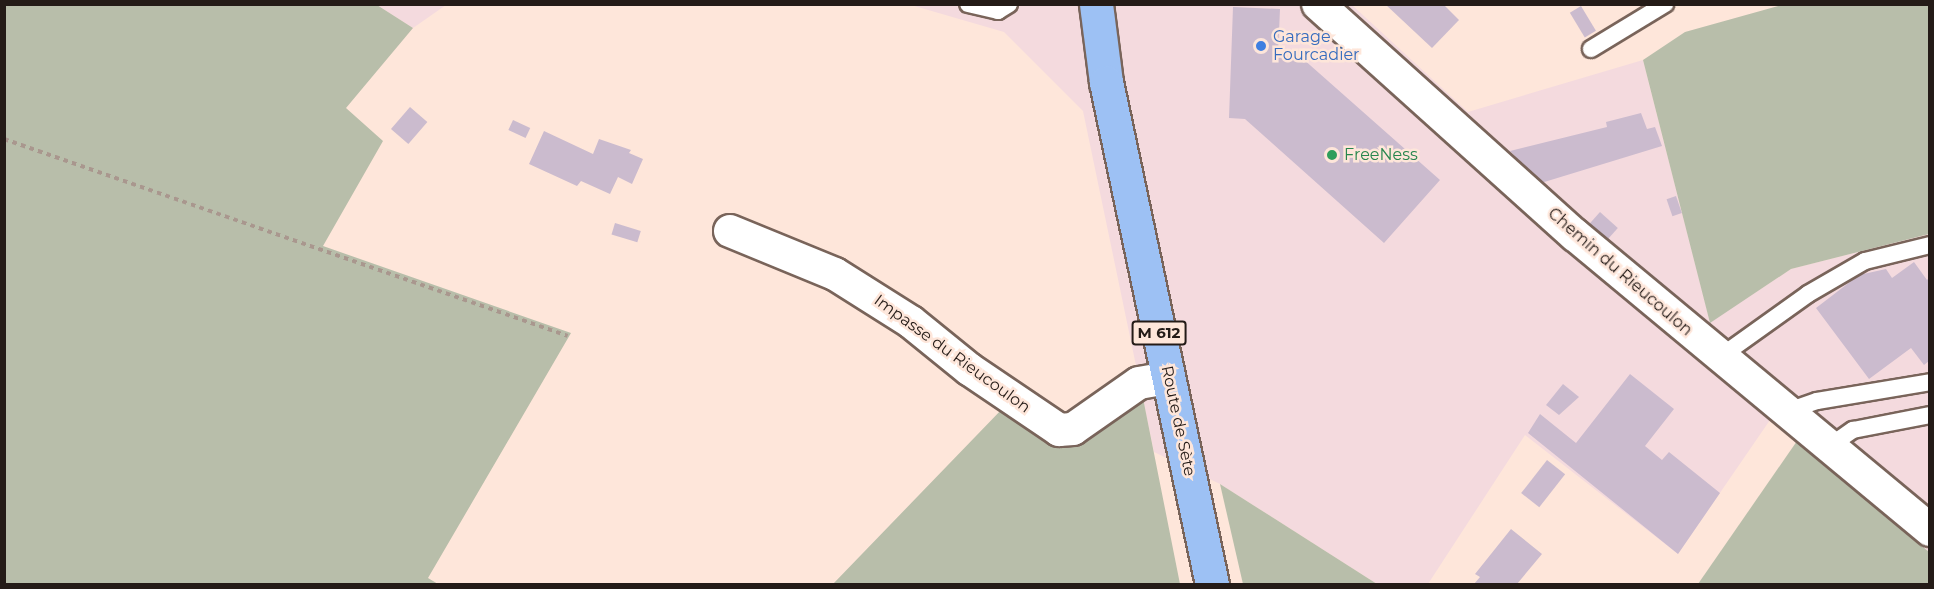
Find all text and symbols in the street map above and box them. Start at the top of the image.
place label: Garage Fourcadier [1273,27,1360,65]
marker: Garage Fourcadier [1254,39,1268,53]
place label: FreeNess [1344,145,1418,165]
marker: FreeNess [1325,148,1339,162]
street label: Chemin du Rieucoulon [1544,204,1696,340]
street label: Impasse du Rieucoulon [870,291,1034,417]
road number: M 612 [1130,321,1188,345]
street label: Route de Sète [1157,364,1199,478]

